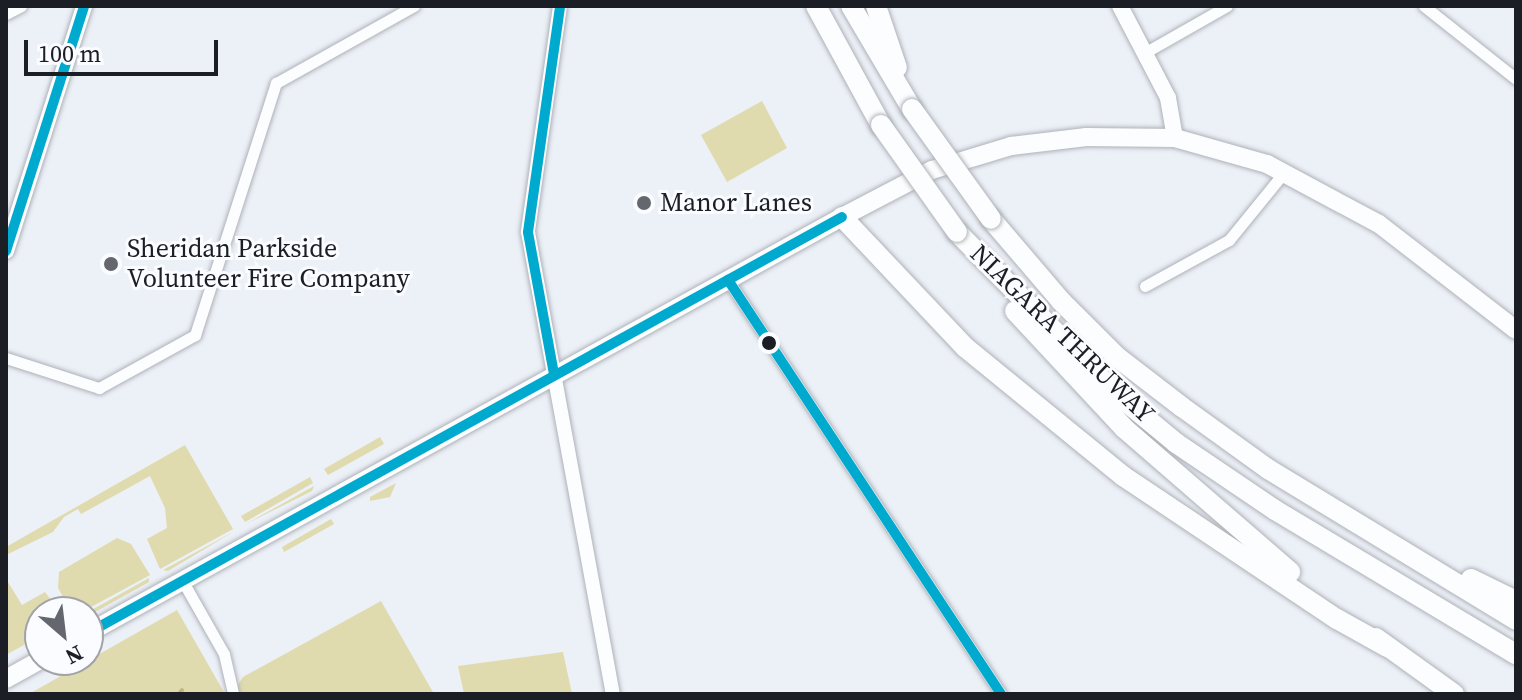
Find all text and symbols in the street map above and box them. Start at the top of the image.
scale bar [28,24,222,74]
text: 100 m [38,37,101,70]
place label: Manor Lanes [660,187,812,219]
marker: Manor Lanes [635,194,653,212]
place label: Sheridan Parkside Volunteer Fire Company [127,233,410,294]
street label: NIAGARA THRUWAY [963,238,1161,430]
marker: Sheridan Parkside Volunteer Fire Company [102,255,120,273]
unlabelled marker [761,335,777,351]
north arrow [24,596,104,676]
text: N [60,638,88,672]

